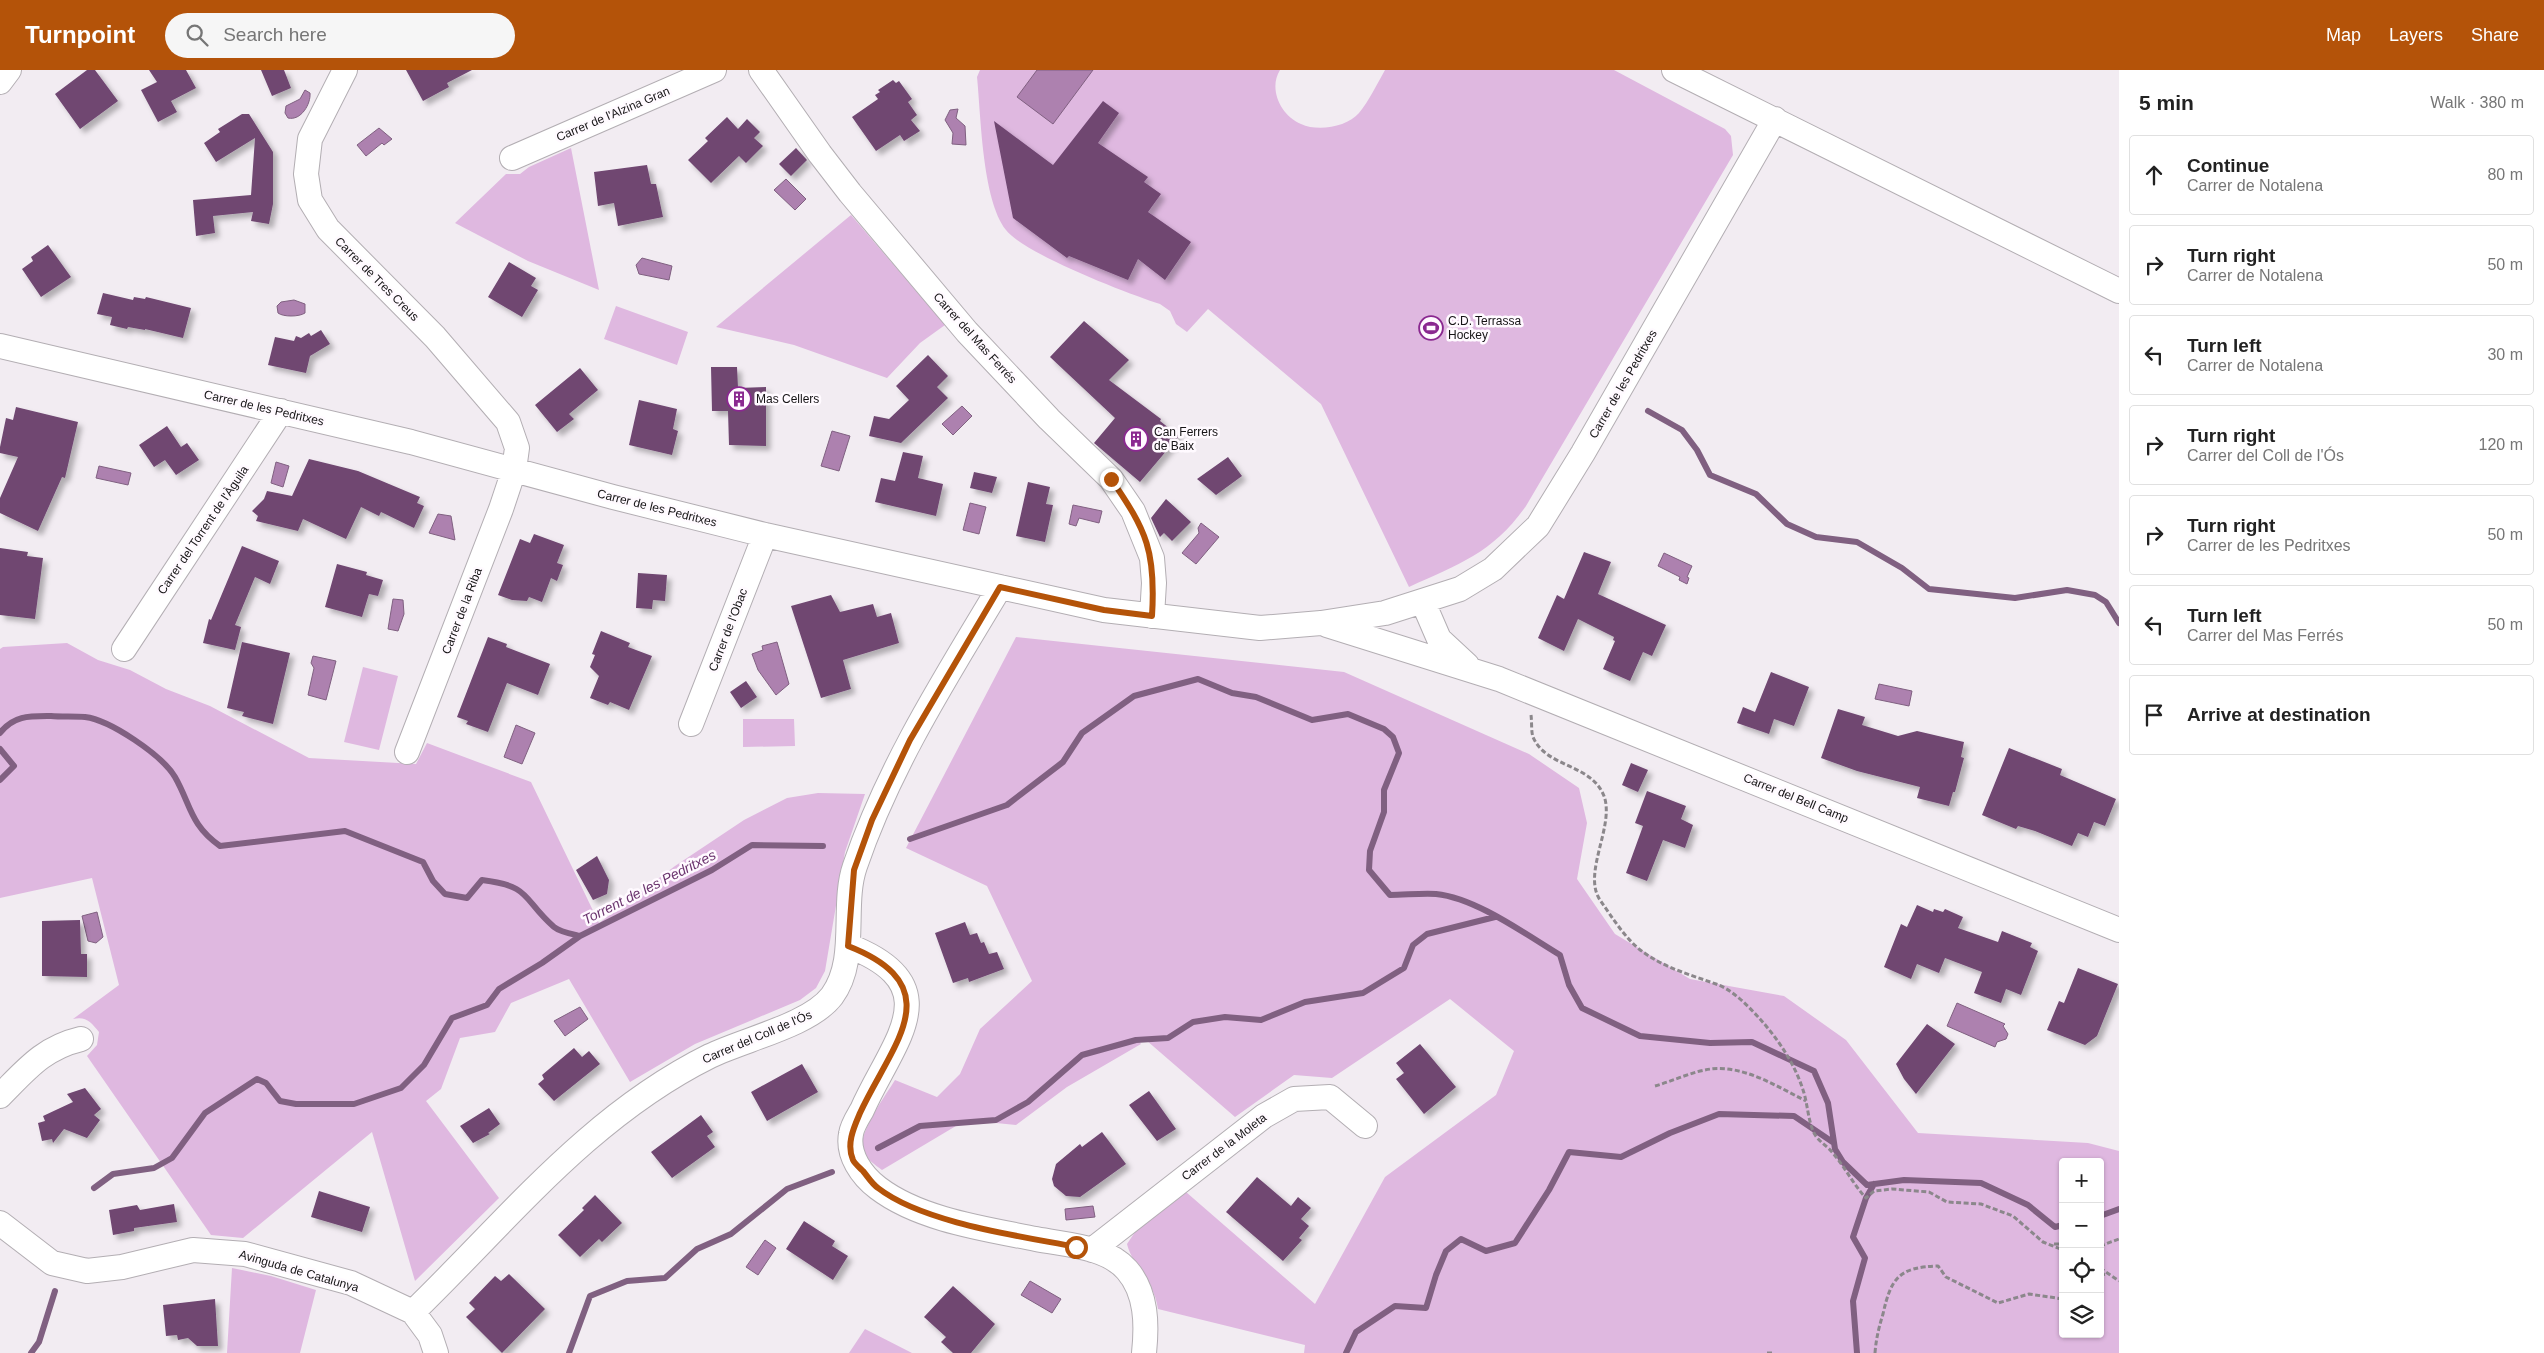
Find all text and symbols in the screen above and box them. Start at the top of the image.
search box [165,13,515,58]
text: Turnpoint [25,21,135,48]
icon: search [183,21,211,49]
text: Search here [223,24,327,45]
text: Map [2326,25,2361,45]
text: Layers [2389,25,2443,45]
text: Share [2471,25,2519,45]
street label: Carrer de l'Alzina Gran [554,84,672,144]
text: 5 min [2139,91,2194,114]
text: Walk · 380 m [2430,94,2524,111]
text: Continue [2187,155,2269,176]
icon: ahead [2140,161,2168,189]
text: 80 m [2487,166,2523,183]
text: Carrer de Notalena [2187,177,2323,194]
street label: Carrer de Tres Creus [332,234,422,324]
text: Turn right [2187,245,2275,266]
icon: right [2140,251,2168,279]
text: 50 m [2487,256,2523,273]
text: Carrer de Notalena [2187,267,2323,284]
street label: Carrer del Mas Ferrés [931,290,1019,386]
place label: C.D. Terrassa Hockey [1448,314,1521,342]
sports icon: C.D. Terrassa Hockey [1418,315,1444,341]
street label: Carrer de les Pedritxes [1586,327,1660,441]
text: Turn left [2187,335,2262,356]
icon: left [2140,341,2168,369]
text: 30 m [2487,346,2523,363]
text: Carrer de Notalena [2187,357,2323,374]
building icon: Mas Cellers [726,386,752,412]
street label: Carrer de les Pedritxes [203,387,325,429]
place label: Mas Cellers [756,392,819,406]
place label: Can Ferrers de Baix [1154,425,1218,453]
text: Turn right [2187,425,2275,446]
building icon: Can Ferrers de Baix [1123,426,1149,452]
icon: right [2140,431,2168,459]
text: 120 m [2479,436,2523,453]
text: Carrer del Coll de l'Ós [2187,447,2344,464]
street label: Carrer del Torrent de l'Àguila [154,462,252,597]
route end [1100,468,1123,491]
street label: Carrer de les Pedritxes [596,486,718,530]
text: Turn right [2187,515,2275,536]
icon: right [2140,521,2168,549]
text: 50 m [2487,526,2523,543]
text: Carrer de les Pedritxes [2187,537,2351,554]
street label: Carrer de la Riba [439,566,485,656]
street label: Carrer de l'Obac [706,587,750,673]
text: Turn left [2187,605,2262,626]
icon: left [2140,611,2168,639]
text: 50 m [2487,616,2523,633]
text: Carrer del Mas Ferrés [2187,627,2343,644]
icon: arrive [2140,701,2168,729]
text: Arrive at destination [2187,704,2371,725]
street label: Carrer del Bell Camp [1741,771,1851,826]
water label: Torrent de les Pedritxes [580,846,718,928]
street label: Carrer del Coll de l'Ós [700,1007,814,1066]
street label: Carrer de la Moleta [1179,1110,1269,1183]
map controls [2059,1158,2104,1338]
button: + [2059,1158,2104,1203]
button: − [2059,1203,2104,1248]
route start [1065,1236,1088,1259]
street label: Avinguda de Catalunya [238,1247,361,1295]
button: locate [2059,1248,2104,1293]
button: layers [2059,1293,2104,1338]

